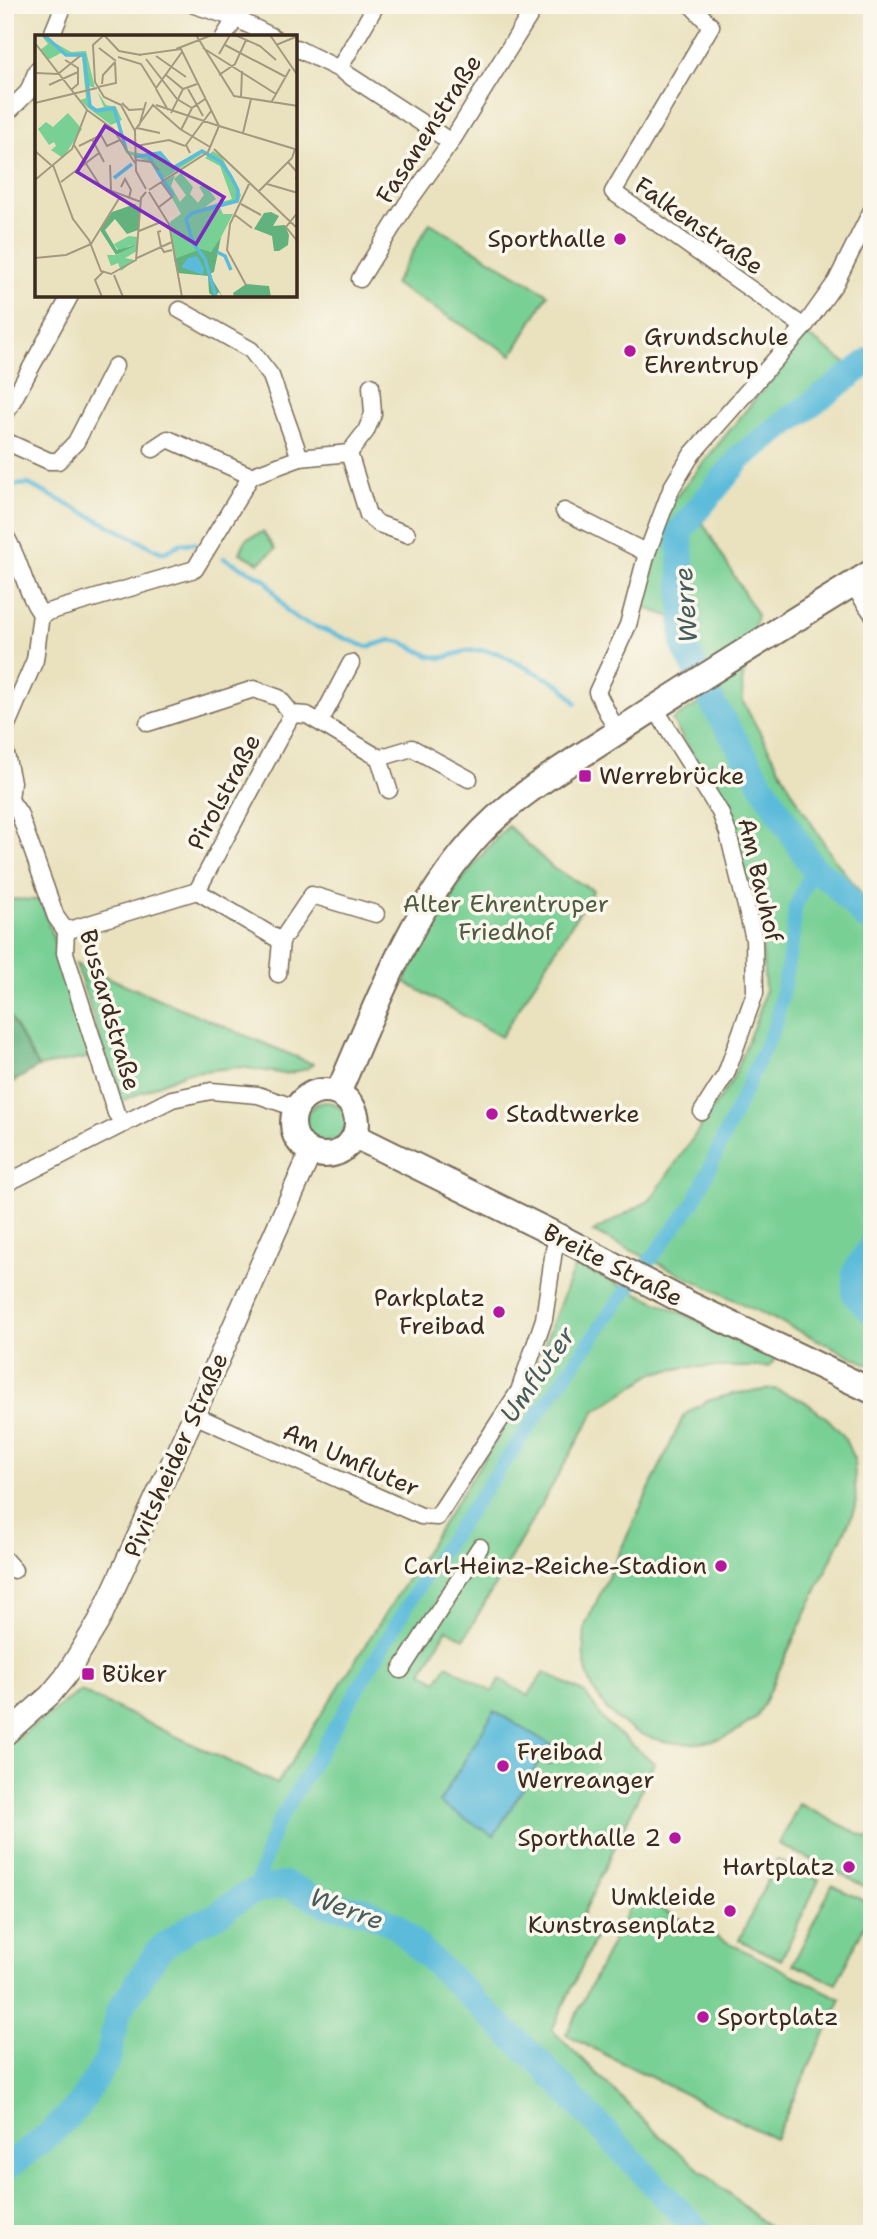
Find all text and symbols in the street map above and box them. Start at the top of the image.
inset map [35,35,298,298]
street label: Fasanenstraße [369,48,489,210]
street label: Falkenstraße [628,170,770,282]
place label: Sporthalle [487,223,606,255]
marker: Sporthalle [612,231,628,247]
place label: Grundschule Ehrentrup [644,321,789,381]
marker: Grundschule Ehrentrup [622,343,638,359]
water label: Werre [665,566,705,644]
street label: Pirolstraße [180,728,268,856]
place label: Werrebrücke [599,760,745,792]
marker: Werrebrücke [577,768,593,784]
street label: Am Bauhof [730,815,790,946]
park label: Alter Ehrentruper Friedhof [403,888,609,948]
street label: Bussardstraße [72,926,148,1094]
place label: Stadtwerke [506,1098,640,1130]
marker: Stadtwerke [484,1106,500,1122]
street label: Breite Straße [538,1216,688,1314]
place label: Parkplatz Freibad [374,1282,485,1342]
marker: Parkplatz Freibad [491,1304,507,1320]
water label: Umfluter [491,1318,583,1429]
street label: Pivitsheider Straße [116,1348,236,1562]
street label: Am Umfluter [278,1416,424,1504]
place label: Carl-Heinz-Reiche-Stadion [404,1550,707,1582]
marker: Carl-Heinz-Reiche-Stadion [713,1558,729,1574]
place label: Büker [102,1658,167,1690]
marker: Büker [80,1666,96,1682]
place label: Freibad Werreanger [517,1736,655,1796]
marker: Freibad Werreanger [495,1758,511,1774]
place label: Sporthalle 2 [517,1822,661,1854]
marker: Sporthalle 2 [667,1830,683,1846]
place label: Hartplatz [722,1851,835,1883]
marker: Hartplatz [841,1859,857,1875]
water label: Werre [305,1879,389,1937]
place label: Umkleide Kunstrasenplatz [528,1881,716,1941]
marker: Umkleide Kunstrasenplatz [722,1903,738,1919]
place label: Sportplatz [717,2001,838,2033]
marker: Sportplatz [695,2009,711,2025]

